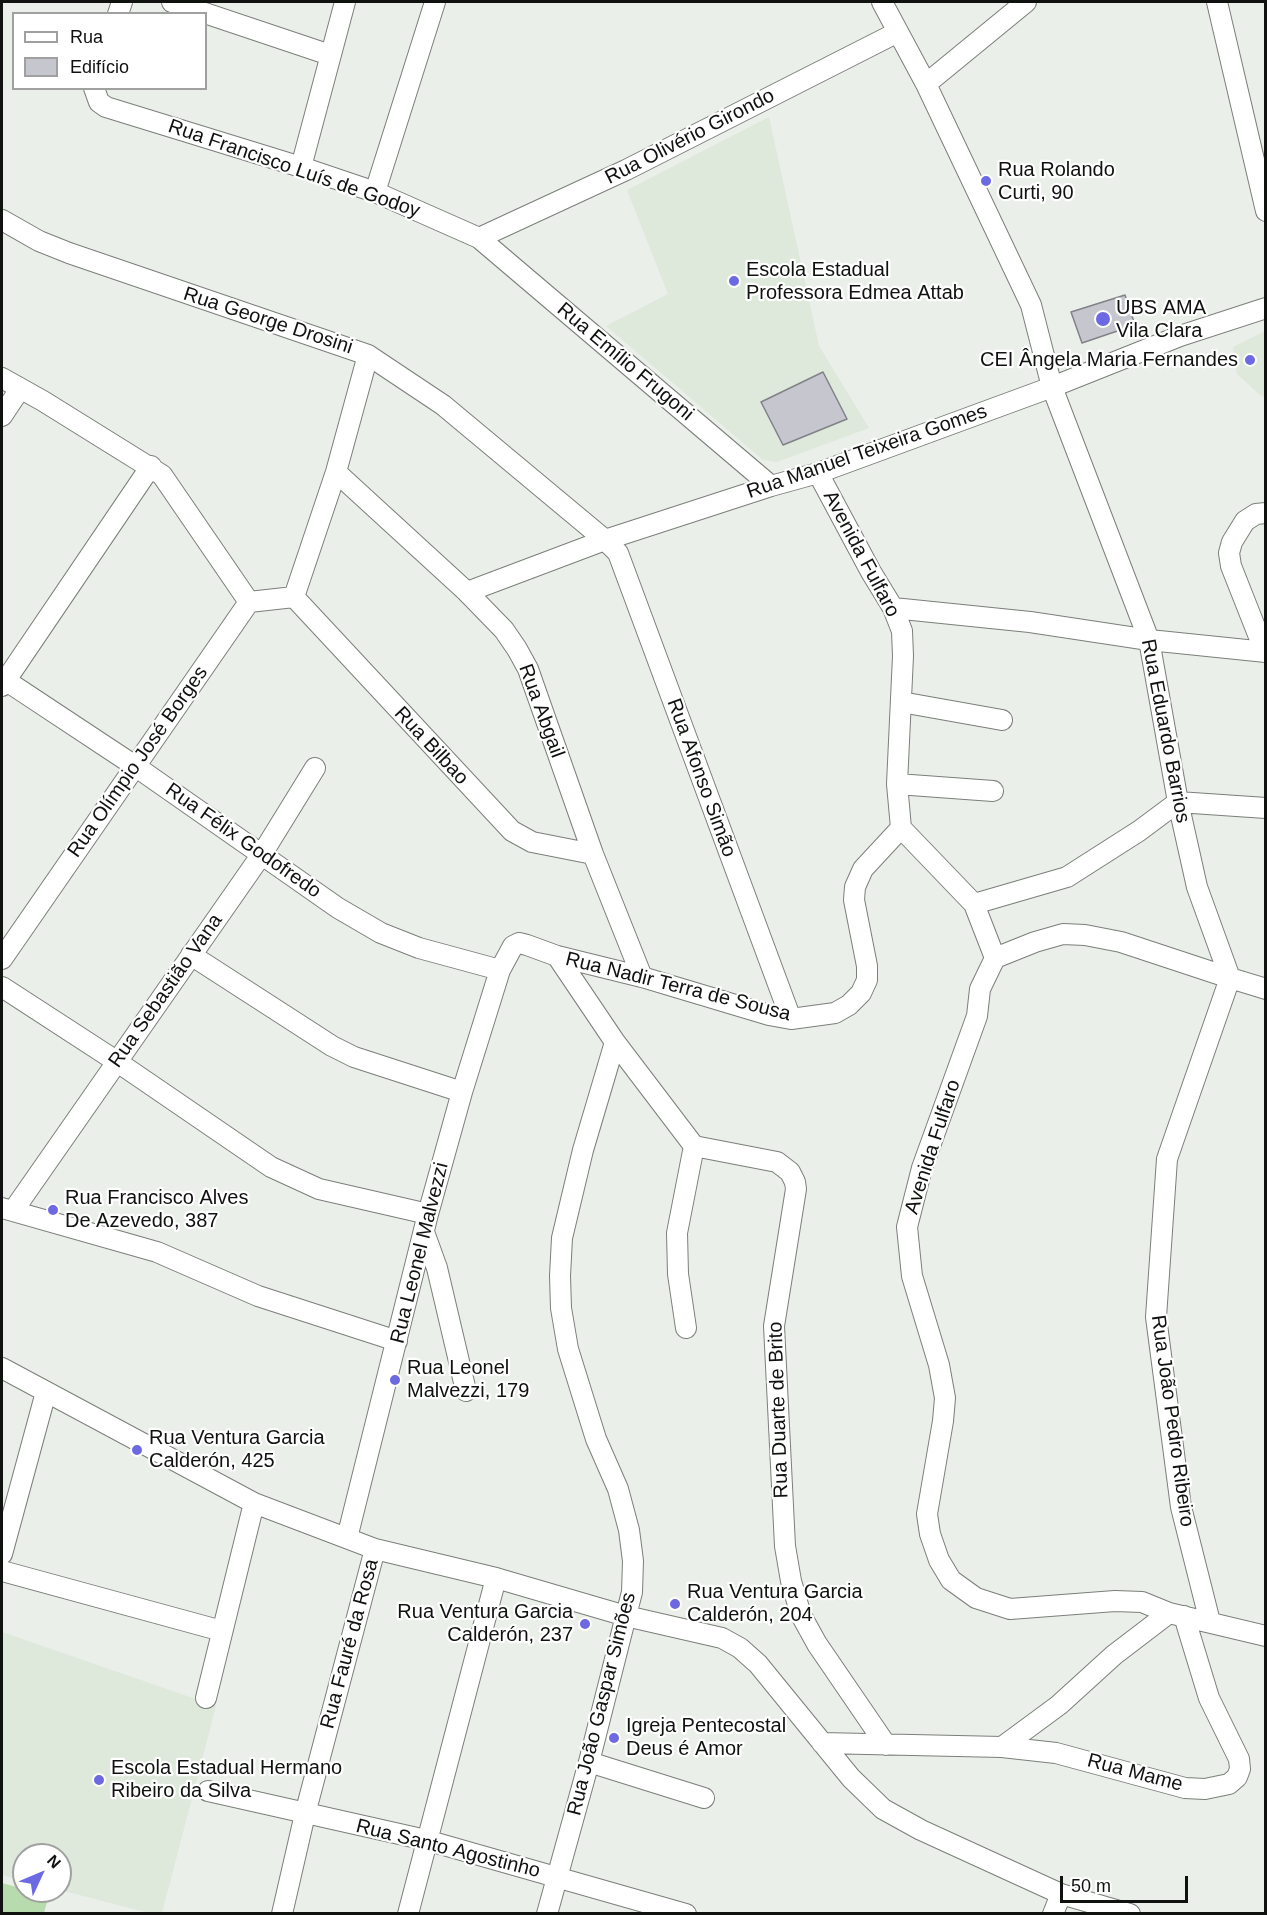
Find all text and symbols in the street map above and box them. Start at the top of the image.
legend [12,12,207,90]
text: Rua [70,27,103,47]
text: Edifício [70,57,129,77]
street label: Rua Olivério Girondo [601,84,779,190]
street label: Rua Francisco Luís de Godoy [165,115,423,223]
place label: Rua Rolando Curti, 90 [998,158,1115,205]
marker: Rua Rolando Curti, 90 [979,174,993,188]
place label: Escola Estadual Professora Edmea Attab [746,258,964,305]
marker: Escola Estadual Professora Edmea Attab [727,274,741,288]
street label: Rua George Drosini [180,282,356,360]
place label: UBS AMA Vila Clara [1116,296,1206,343]
street label: Rua Emílio Frugoni [552,298,698,426]
marker: UBS AMA Vila Clara [1094,310,1112,328]
place label: CEI Ângela Maria Fernandes [980,348,1238,372]
marker: CEI Ângela Maria Fernandes [1243,353,1257,367]
street label: Rua Manuel Teixeira Gomes [744,400,990,504]
street label: Avenida Fulfaro [818,487,904,621]
street label: Rua Eduardo Barrios [1135,637,1195,825]
street label: Rua Abgail [513,661,569,761]
street label: Rua Olímpio José Borges [63,662,213,862]
street label: Rua Afonso Simão [661,696,741,860]
street label: Rua Bilbao [389,702,473,790]
street label: Rua Félix Godofredo [161,778,325,904]
street label: Rua Sebastião Vana [104,910,228,1072]
street label: Rua Nadir Terra de Sousa [563,947,793,1027]
street label: Avenida Fulfaro [900,1077,966,1217]
street label: Rua Leonel Malvezzi [386,1160,454,1346]
place label: Rua Francisco Alves De Azevedo, 387 [65,1186,248,1233]
marker: Rua Francisco Alves De Azevedo, 387 [46,1203,60,1217]
street label: Rua João Pedro Ribeiro [1145,1314,1199,1528]
street label: Rua Duarte de Brito [764,1321,794,1499]
place label: Rua Leonel Malvezzi, 179 [407,1356,529,1403]
marker: Rua Leonel Malvezzi, 179 [388,1373,402,1387]
place label: Rua Ventura Garcia Calderón, 425 [149,1426,325,1473]
marker: Rua Ventura Garcia Calderón, 425 [130,1443,144,1457]
street label: Rua Fauré da Rosa [316,1557,384,1731]
place label: Rua Ventura Garcia Calderón, 204 [687,1580,863,1627]
street label: Rua João Gaspar Simões [563,1590,641,1818]
marker: Rua Ventura Garcia Calderón, 204 [668,1597,682,1611]
place label: Rua Ventura Garcia Calderón, 237 [397,1600,573,1647]
marker: Rua Ventura Garcia Calderón, 237 [578,1617,592,1631]
place label: Igreja Pentecostal Deus é Amor [626,1714,786,1761]
marker: Igreja Pentecostal Deus é Amor [607,1731,621,1745]
street label: Rua Mame [1085,1749,1185,1797]
place label: Escola Estadual Hermano Ribeiro da Silva [111,1756,342,1803]
marker: Escola Estadual Hermano Ribeiro da Silva [92,1773,106,1787]
street label: Rua Santo Agostinho [353,1814,543,1884]
north arrow [12,1843,72,1903]
text: N [44,1851,64,1872]
scale bar [1063,1864,1190,1902]
text: 50 m [1071,1876,1111,1896]

